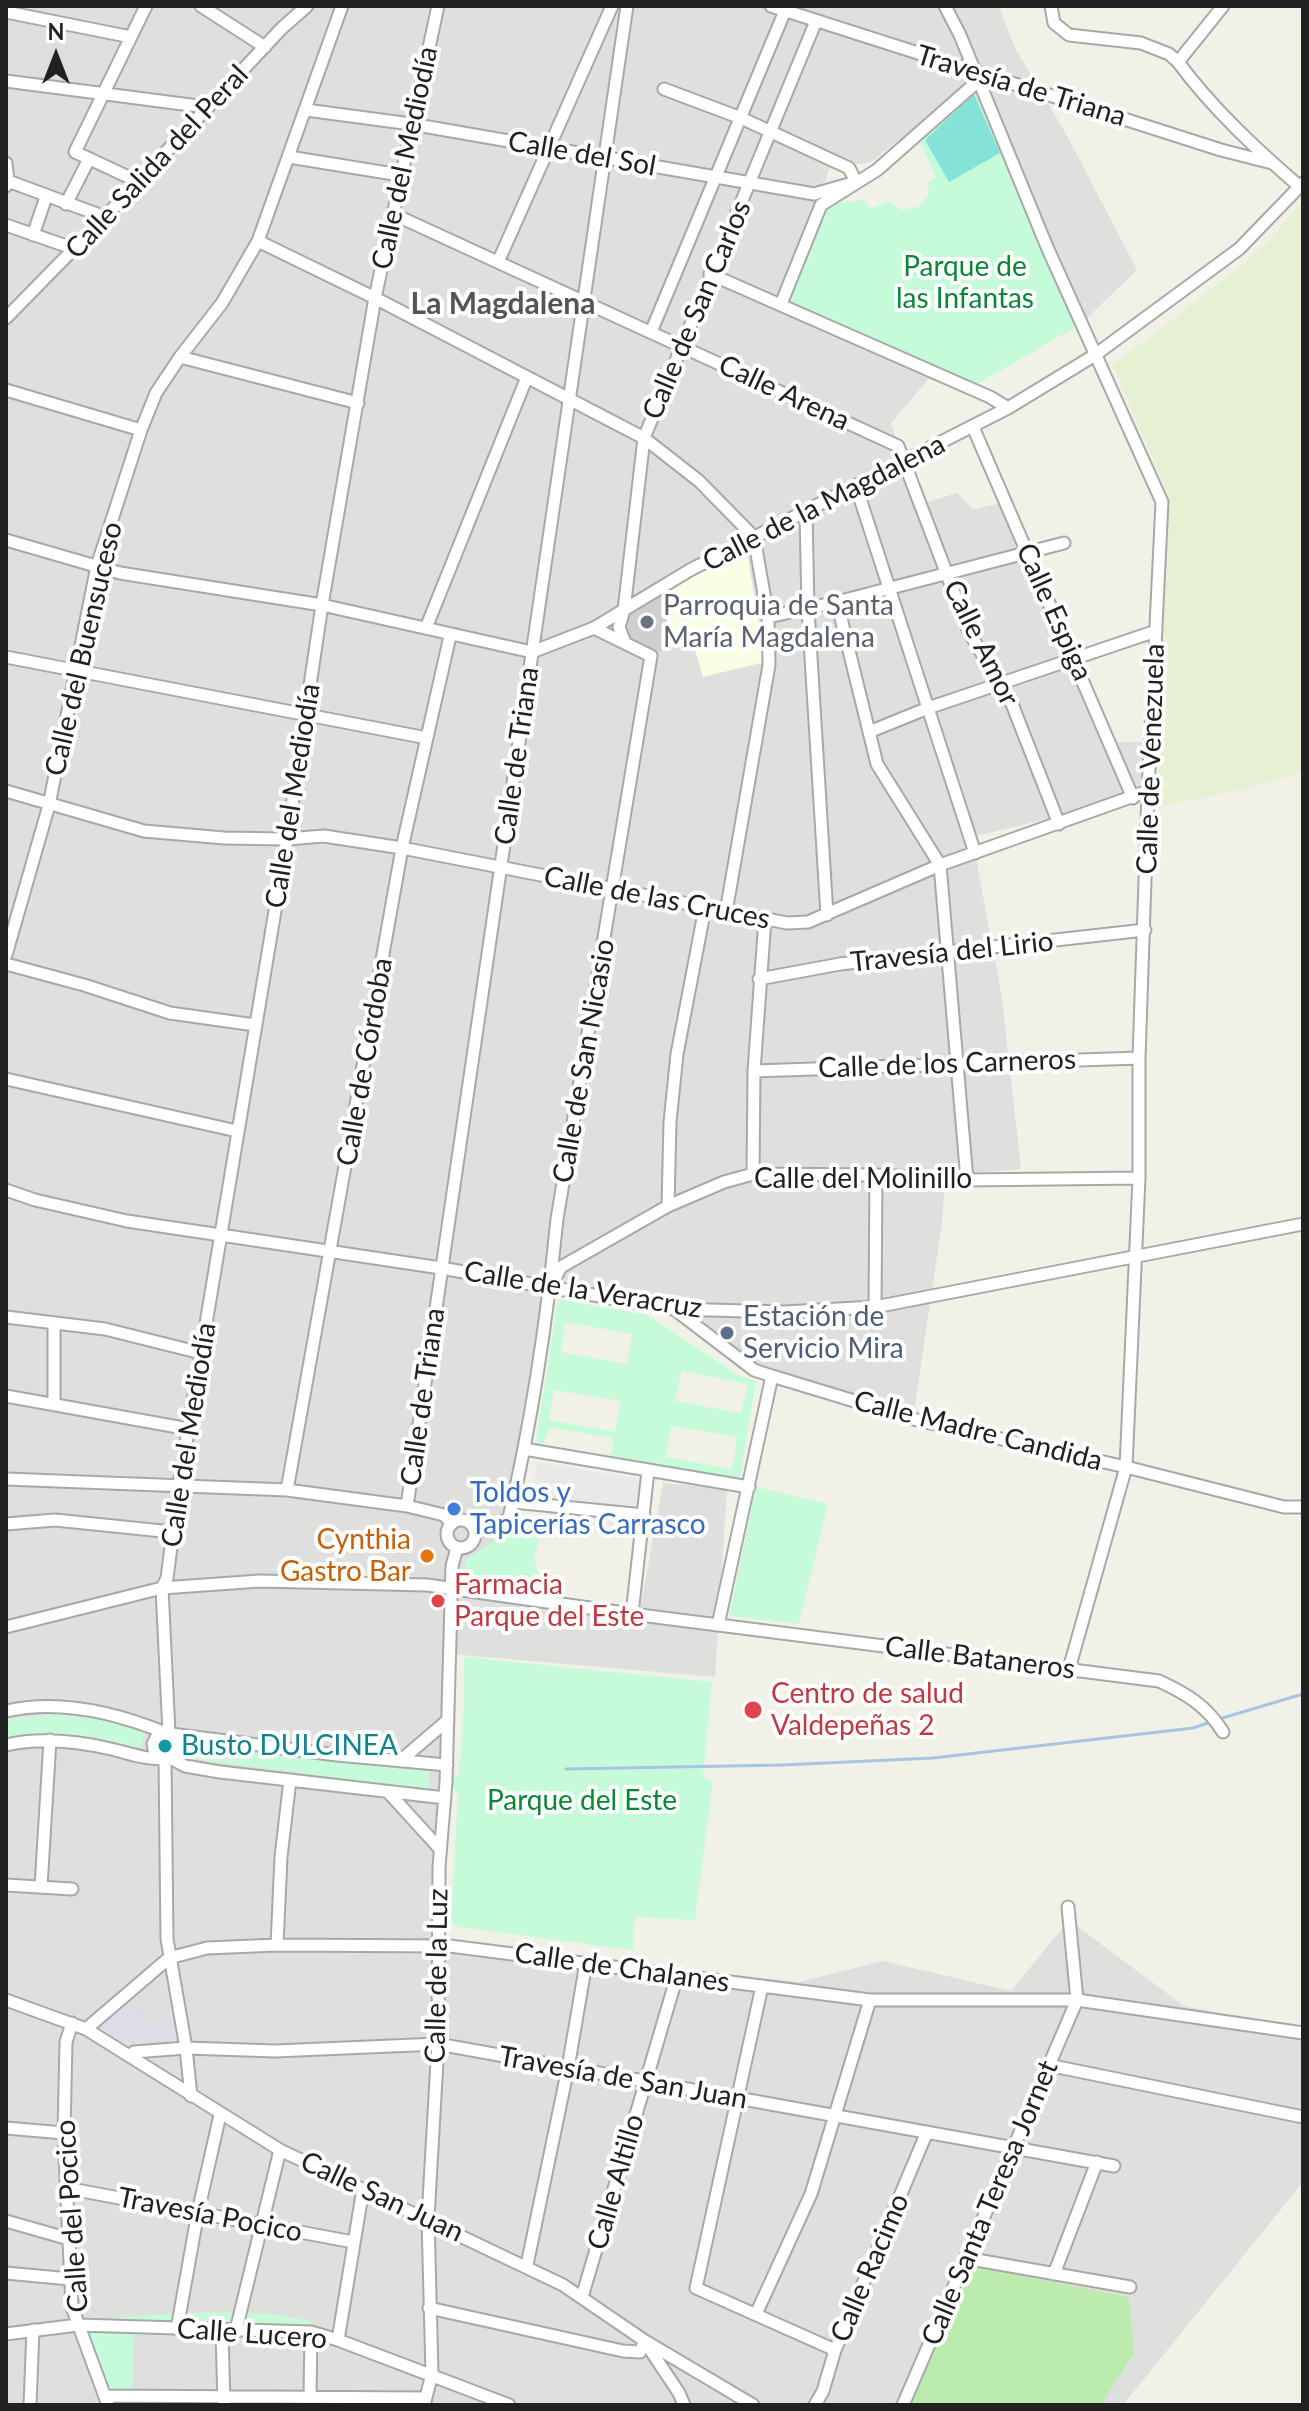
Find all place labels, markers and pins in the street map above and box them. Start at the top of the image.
place label: Parroquia de Santa María Magdalena [663,589,894,655]
marker: Parroquia de Santa María Magdalena [638,613,656,631]
place label: Estación de Servicio Mira [743,1300,904,1366]
marker: Estación de Servicio Mira [718,1324,736,1342]
place label: Toldos y Tapicerías Carrasco [470,1476,706,1542]
marker: Toldos y Tapicerías Carrasco [445,1500,463,1518]
place label: Cynthia Gastro Bar [280,1523,411,1589]
marker: Cynthia Gastro Bar [418,1547,436,1565]
place label: Farmacia Parque del Este [454,1568,644,1634]
marker: Farmacia Parque del Este [429,1592,447,1610]
place label: Centro de salud Valdepeñas 2 [771,1677,964,1743]
marker: Centro de salud Valdepeñas 2 [742,1699,764,1721]
place label: Busto DULCINEA [181,1729,398,1763]
marker: Busto DULCINEA [156,1737,174,1755]

